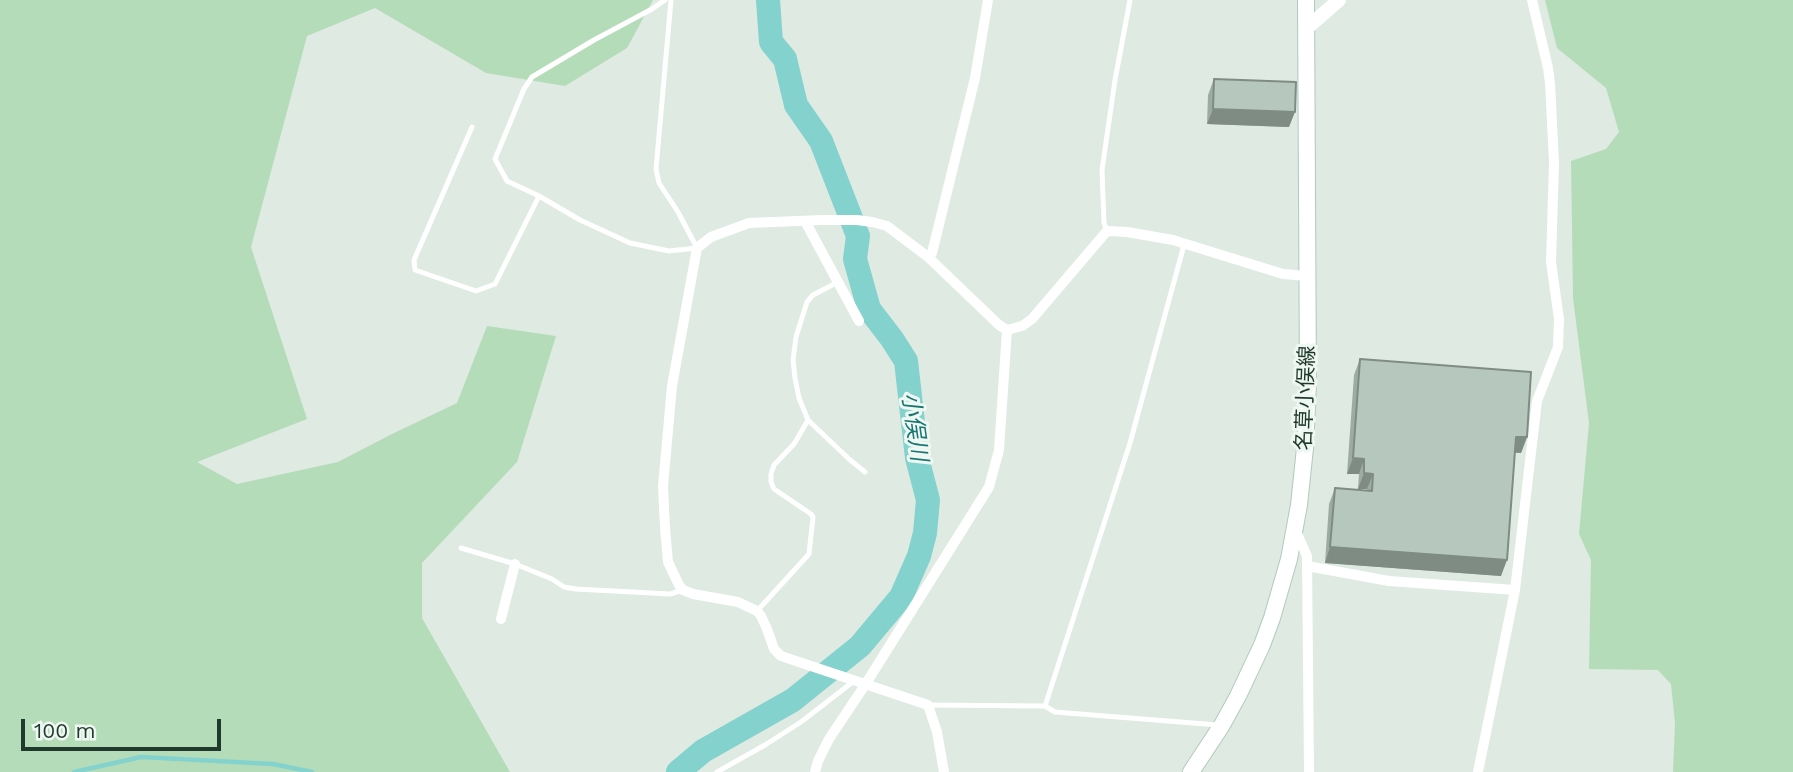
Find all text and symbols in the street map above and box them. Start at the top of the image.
street label: 名草小俣線 [1292,345,1320,451]
water label: 小俣川 [896,391,932,463]
scale bar [24,706,224,750]
text: 100 m [34,718,96,743]

